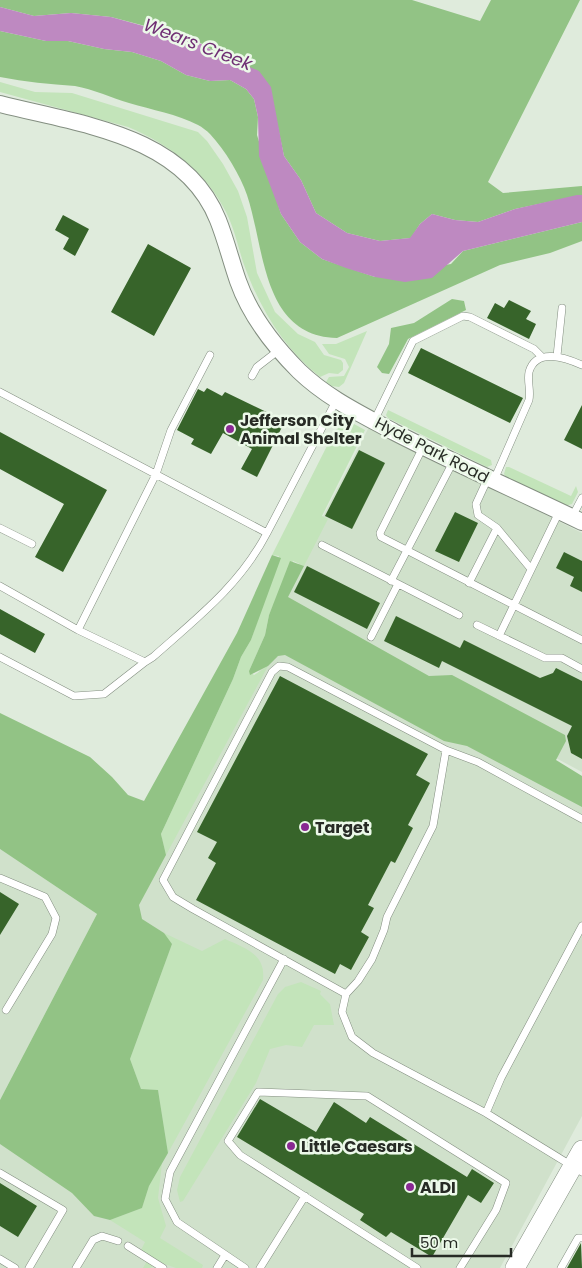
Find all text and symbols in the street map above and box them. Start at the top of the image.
water label: Wears Creek [140,12,257,76]
place label: Jefferson City Animal Shelter [240,409,362,450]
street label: Hyde Park Road [371,411,493,489]
marker: Jefferson City Animal Shelter [224,423,236,435]
place label: Target [315,816,369,839]
marker: Target [299,821,311,833]
place label: Little Caesars [301,1135,413,1158]
marker: Little Caesars [285,1140,297,1152]
place label: ALDI [420,1176,456,1199]
marker: ALDI [404,1181,416,1193]
scale bar [412,1226,511,1258]
text: 50 m [420,1232,458,1253]

